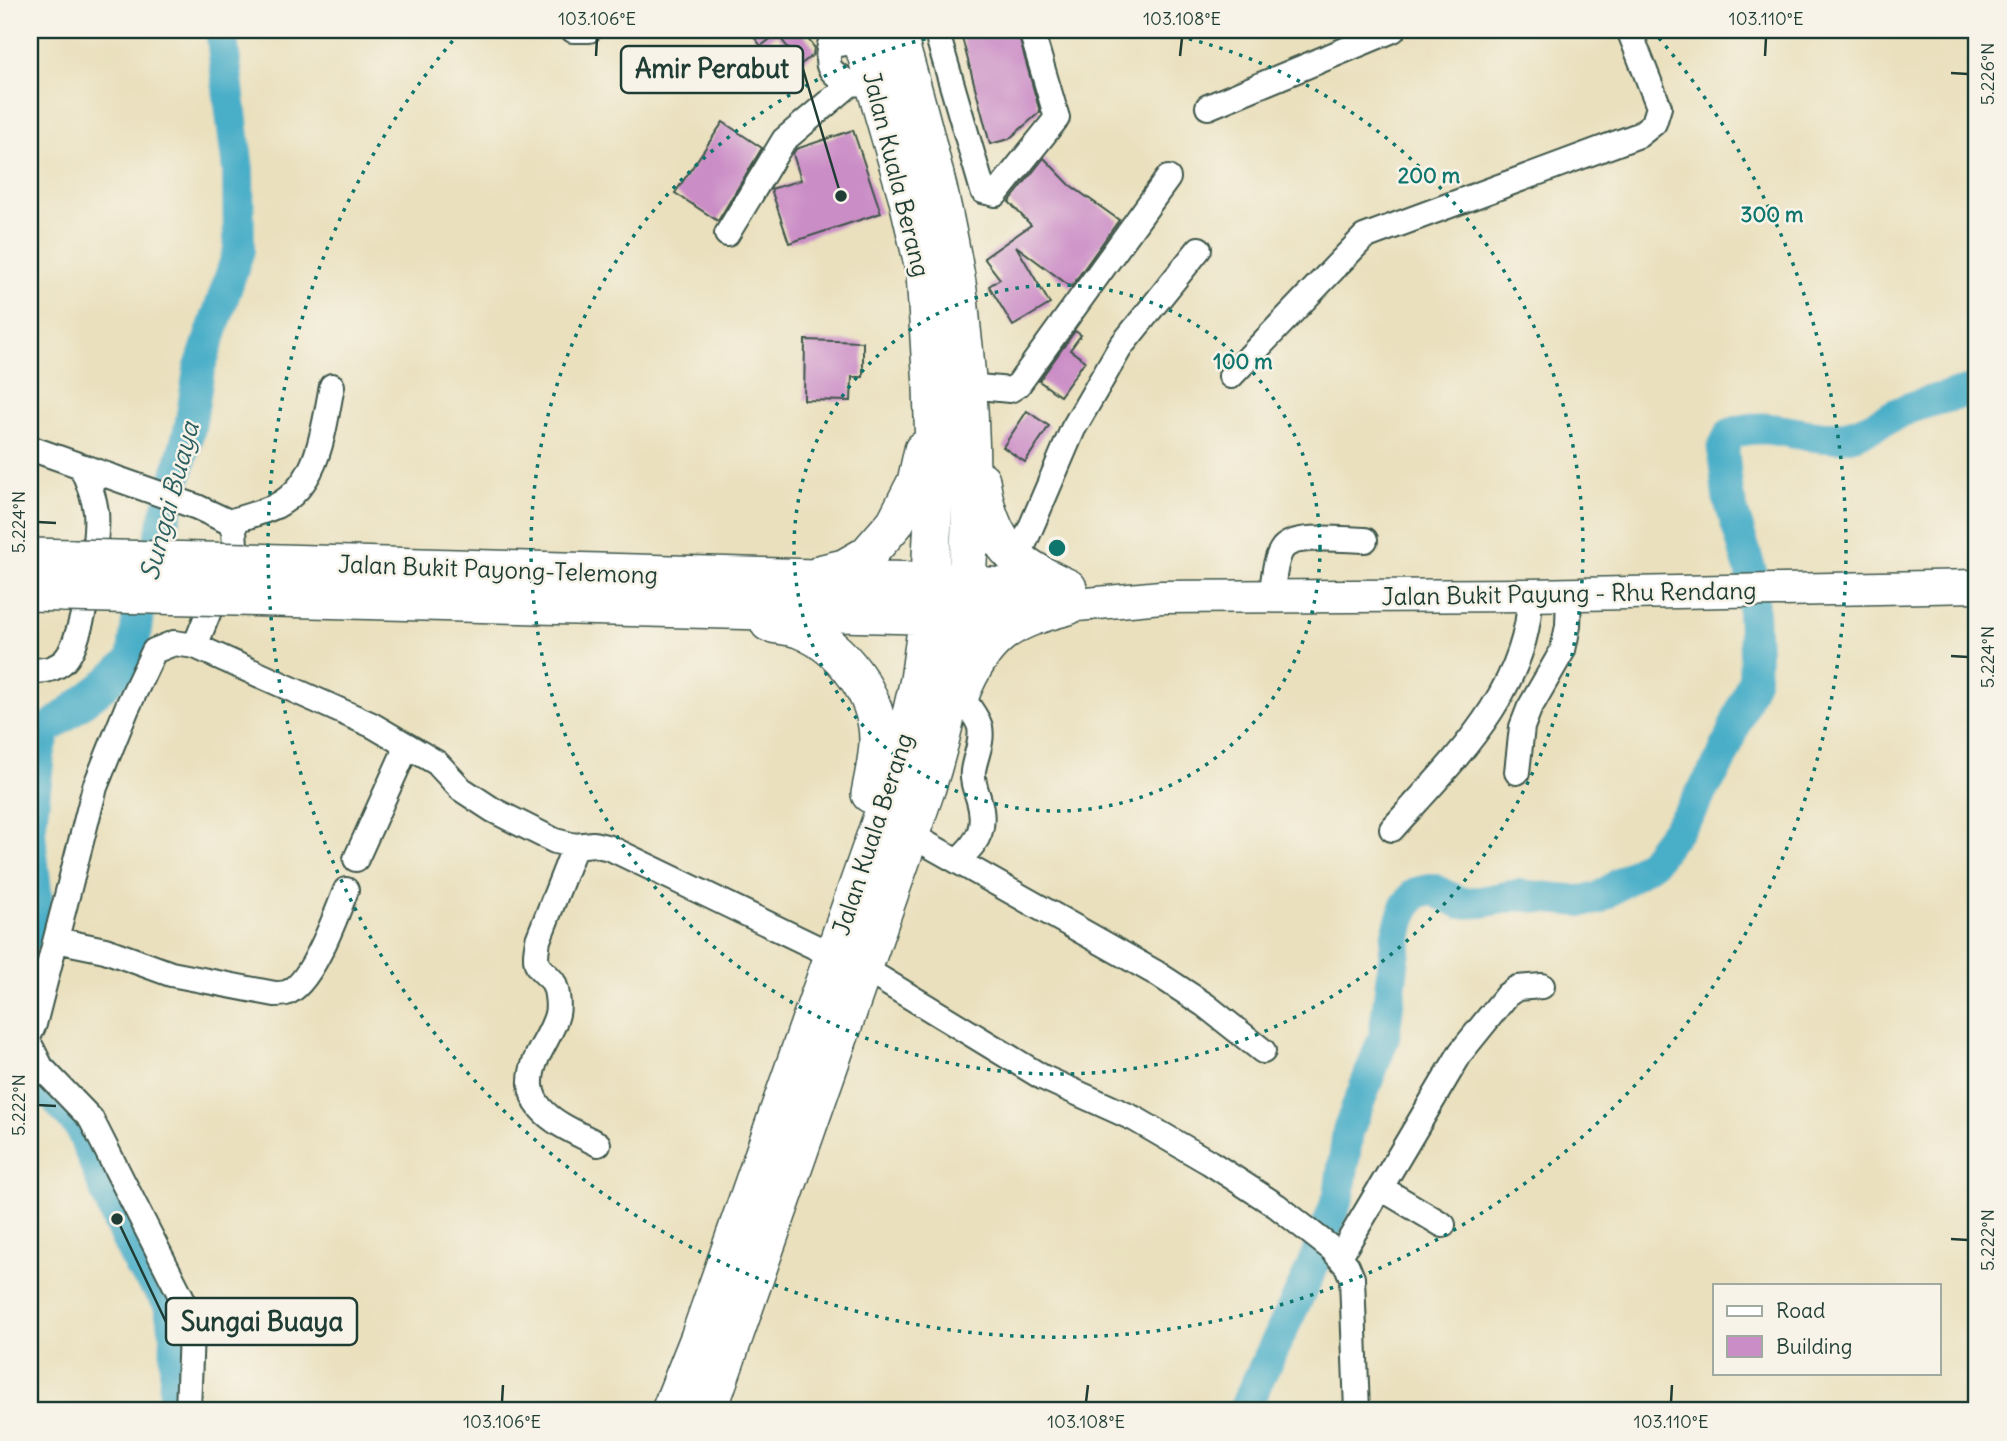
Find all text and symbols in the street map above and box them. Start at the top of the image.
text: 103.106°E [558,7,636,30]
text: 103.108°E [1143,7,1221,30]
text: 103.110°E [1729,7,1803,30]
text: 5.226°N [1976,43,1999,105]
callout: Amir Perabut [621,46,803,93]
text: Amir Perabut [635,52,789,85]
street label: Jalan Kuala Berang [857,68,937,280]
text: 200 m [1398,162,1461,189]
text: 300 m [1741,201,1804,228]
text: 100 m [1213,348,1273,375]
water label: Sungai Buaya [132,417,206,584]
text: 5.224°N [7,491,30,553]
centre of rings [1045,536,1069,560]
street label: Jalan Bukit Payong-Telemong [337,548,659,590]
street label: Jalan Bukit Payung - Rhu Rendang [1381,575,1757,611]
text: 5.224°N [1976,626,1999,688]
street label: Jalan Kuala Berang [825,729,919,939]
text: 5.222°N [7,1074,30,1136]
text: 5.222°N [1976,1209,1999,1271]
legend [1713,1284,1940,1374]
text: Road [1776,1297,1825,1324]
callout: Sungai Buaya [166,1298,357,1345]
text: Sungai Buaya [181,1305,343,1338]
text: Building [1776,1333,1852,1360]
text: 103.106°E [463,1410,541,1433]
text: 103.108°E [1047,1410,1125,1433]
text: 103.110°E [1634,1410,1708,1433]

